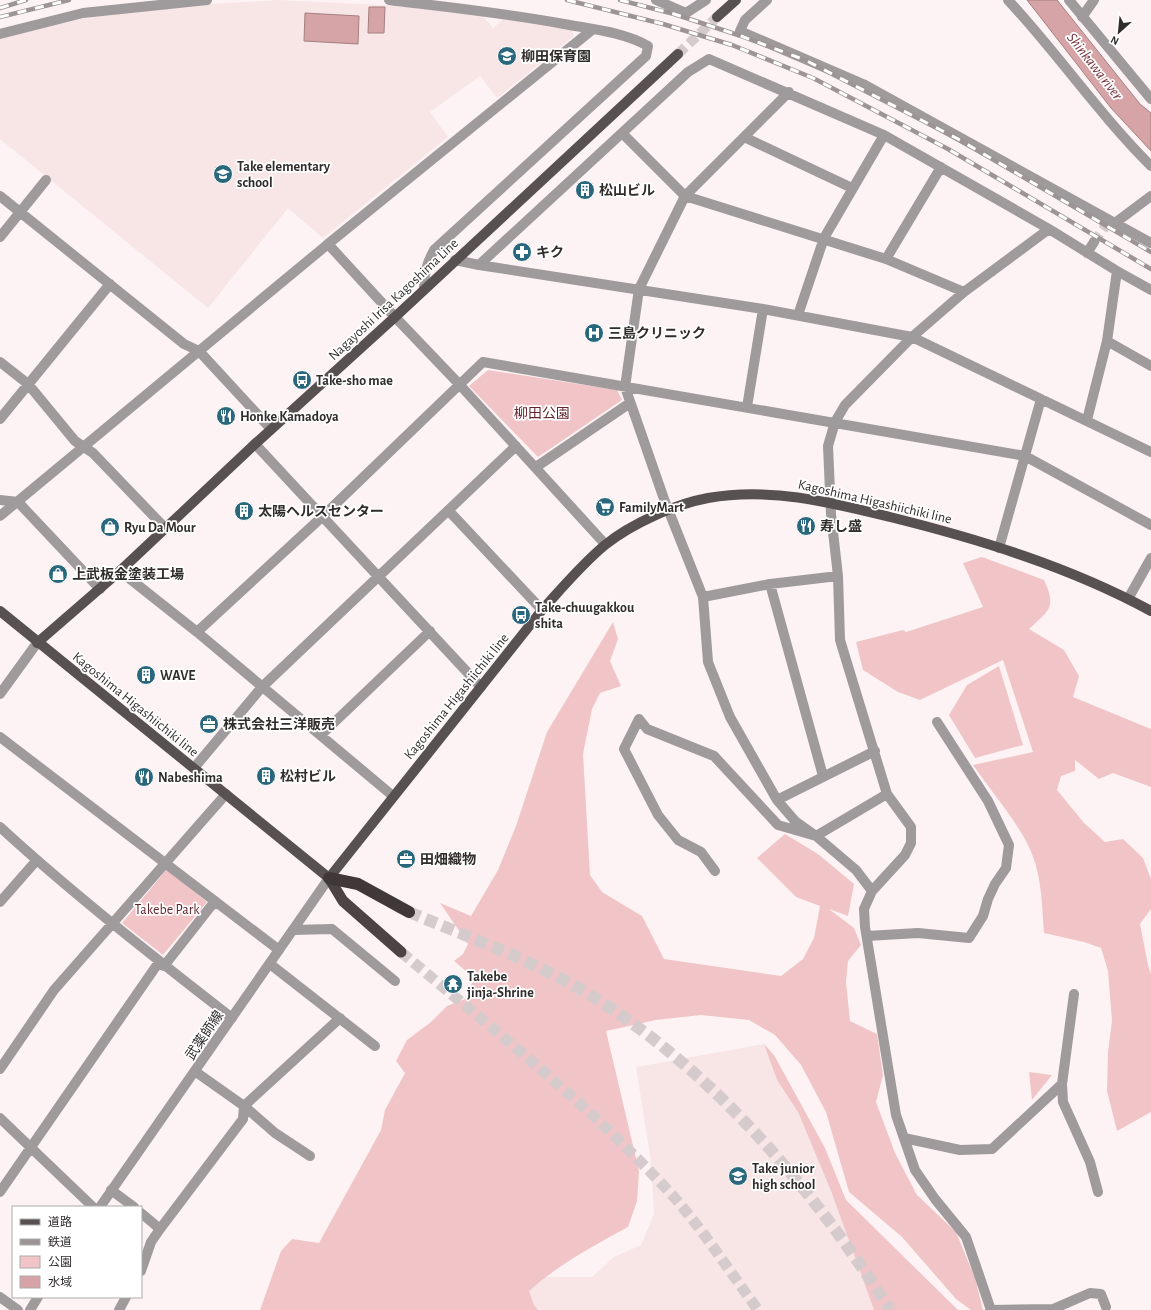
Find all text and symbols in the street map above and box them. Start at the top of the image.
north arrow [1099,12,1139,52]
water label: Shinkawa river [1064,30,1126,103]
text: N [1109,34,1121,47]
school or university icon: 柳田保育園 [496,45,518,67]
place label: 柳田保育園 [521,49,591,64]
place label: Take elementary school [237,160,331,190]
school or university icon: Take elementary school [212,163,234,185]
building icon: 松山ビル [574,179,596,201]
place label: 松山ビル [599,183,655,198]
street label: Nagayoshi Irisa Kagoshima Line [326,236,461,363]
pharmacy icon: キク [511,241,533,263]
place label: キク [536,245,564,260]
hospital icon: 三島クリニック [583,322,605,344]
place label: 三島クリニック [608,326,706,341]
bus stop icon: Take-sho mae [291,369,313,391]
place label: Take-sho mae [316,374,393,388]
restaurant icon: Honke Kamadoya [215,405,237,427]
park label: 柳田公園 [514,405,570,421]
place label: Honke Kamadoya [240,410,339,424]
street label: Kagoshima Higashiichiki line [796,477,953,527]
supermarket icon: FamilyMart [594,496,616,518]
building icon: 太陽ヘルスセンター [233,500,255,522]
place label: FamilyMart [619,501,684,515]
place label: 太陽ヘルスセンター [258,504,384,519]
restaurant icon: 寿し盛 [795,515,817,537]
shop icon: Ryu Da Mour [99,516,121,538]
place label: 寿し盛 [820,518,862,534]
place label: Ryu Da Mour [124,521,196,535]
shop icon: 上武板金塗装工場 [47,563,69,585]
place label: 上武板金塗装工場 [72,567,184,582]
place label: Take-chuugakkou shita [535,601,635,631]
bus stop icon: Take-chuugakkou shita [510,604,532,626]
street label: Kagoshima Higashiichiki line [402,631,512,762]
street label: Kagoshima Higashiichiki line [70,650,201,760]
building icon: WAVE [135,664,157,686]
place label: WAVE [160,669,195,683]
office icon: 株式会社三洋販売 [198,713,220,735]
place label: 株式会社三洋販売 [223,716,335,732]
building icon: 松村ビル [255,765,277,787]
restaurant icon: Nabeshima [133,766,155,788]
place label: 松村ビル [280,768,336,784]
place label: Nabeshima [158,771,223,785]
office icon: 田畑織物 [395,848,417,870]
place label: 田畑織物 [420,852,476,867]
park label: Takebe Park [134,903,200,917]
place label: Takebe jinja-Shrine [467,970,534,1000]
temple icon: Takebe jinja-Shrine [442,973,464,995]
street label: 武薬師線 [183,1008,226,1063]
place label: Take junior high school [752,1162,815,1192]
school or university icon: Take junior high school [727,1165,749,1187]
legend [12,1206,142,1298]
text: 道路 [48,1215,72,1228]
text: 鉄道 [48,1235,72,1248]
text: 公園 [48,1256,72,1268]
text: 水域 [48,1276,72,1288]

